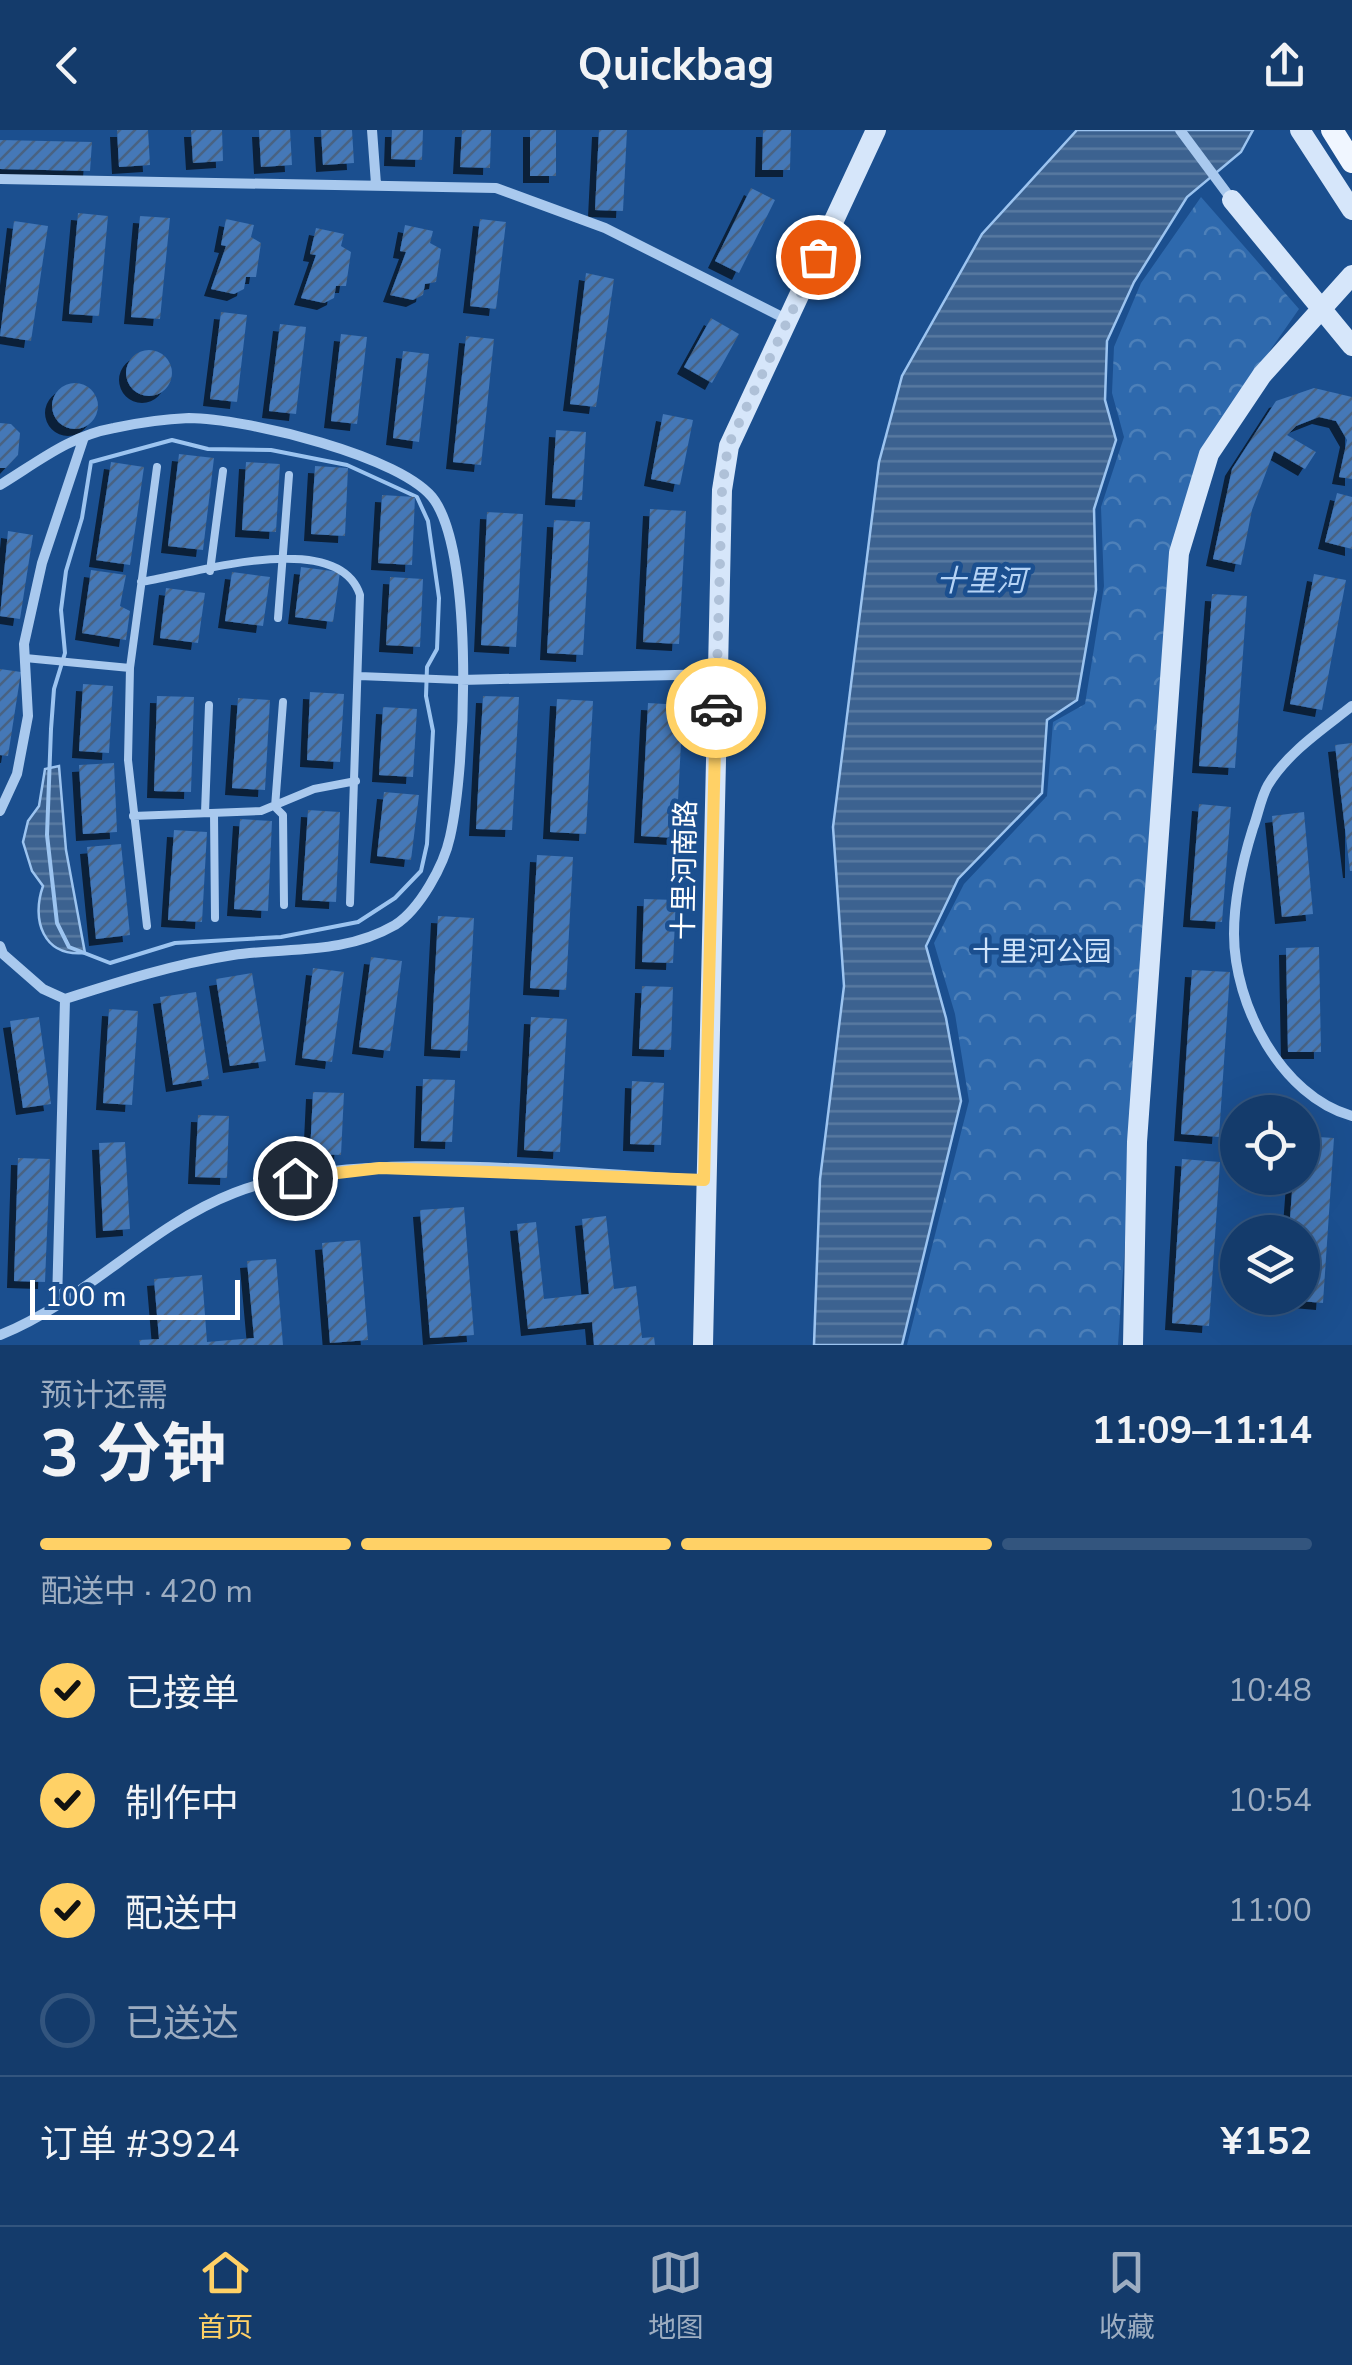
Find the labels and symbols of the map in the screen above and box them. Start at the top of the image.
pin [776,215,861,300]
water label: 十里河 [936,561,1031,602]
courier [666,658,766,758]
street label: 十里河南路 [665,800,705,940]
park label: 十里河公园 [972,933,1112,971]
pin [253,1136,338,1221]
scale bar [30,1275,240,1320]

